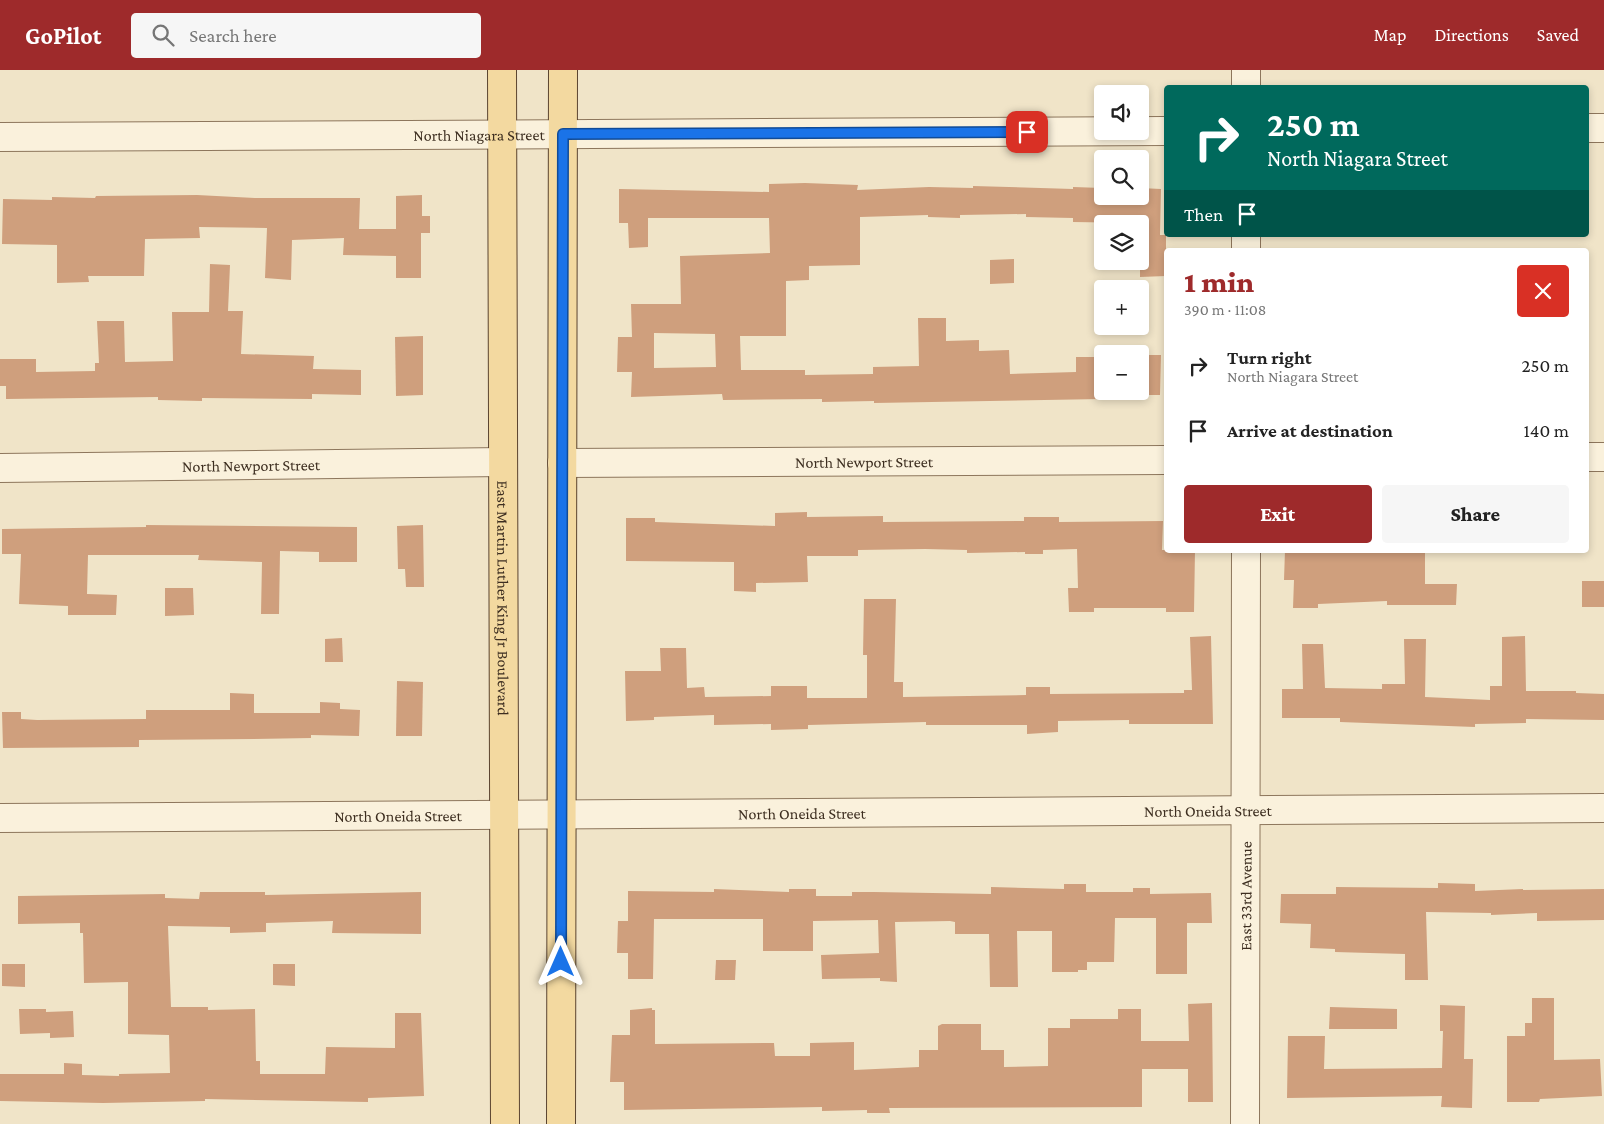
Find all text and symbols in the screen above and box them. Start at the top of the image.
search box [131,13,481,58]
icon: search [149,21,177,49]
text: GoPilot [25,22,101,49]
text: Search here [189,25,277,46]
text: Map [1374,25,1406,45]
text: Directions [1434,25,1509,45]
text: Saved [1537,25,1579,45]
map controls [1094,85,1149,400]
button: sound [1094,85,1149,140]
icon: right [1184,105,1249,170]
text: 250 m [1267,105,1360,144]
pin [1006,111,1048,153]
icon: arrive [1013,118,1041,146]
street label: North Niagara Street [413,126,545,145]
text: North Niagara Street [1267,146,1448,171]
button: search [1094,150,1149,205]
icon: arrive [1233,200,1261,228]
text: Then [1184,204,1223,225]
button: layers [1094,215,1149,270]
text: 1 min [1184,265,1254,298]
button: close [1517,265,1569,317]
button: + [1094,280,1149,335]
text: 390 m · 11:08 [1184,301,1266,318]
button: − [1094,345,1149,400]
text: Turn right [1227,347,1312,368]
icon: right [1184,352,1212,380]
text: 250 m [1521,355,1569,376]
text: North Niagara Street [1227,368,1358,385]
icon: arrive [1184,417,1212,445]
text: Arrive at destination [1227,420,1393,441]
text: 140 m [1523,420,1569,441]
street label: North Newport Street [795,453,934,471]
street label: North Newport Street [182,456,321,475]
street label: East Martin Luther King Jr Boulevard [494,480,512,716]
button: Exit [1184,485,1372,543]
button: Share [1382,485,1569,543]
street label: North Oneida Street [1144,802,1273,820]
street label: North Oneida Street [738,805,867,822]
street label: North Oneida Street [334,807,463,825]
street label: East 33rd Avenue [1237,841,1254,951]
position arrow [534,935,586,987]

